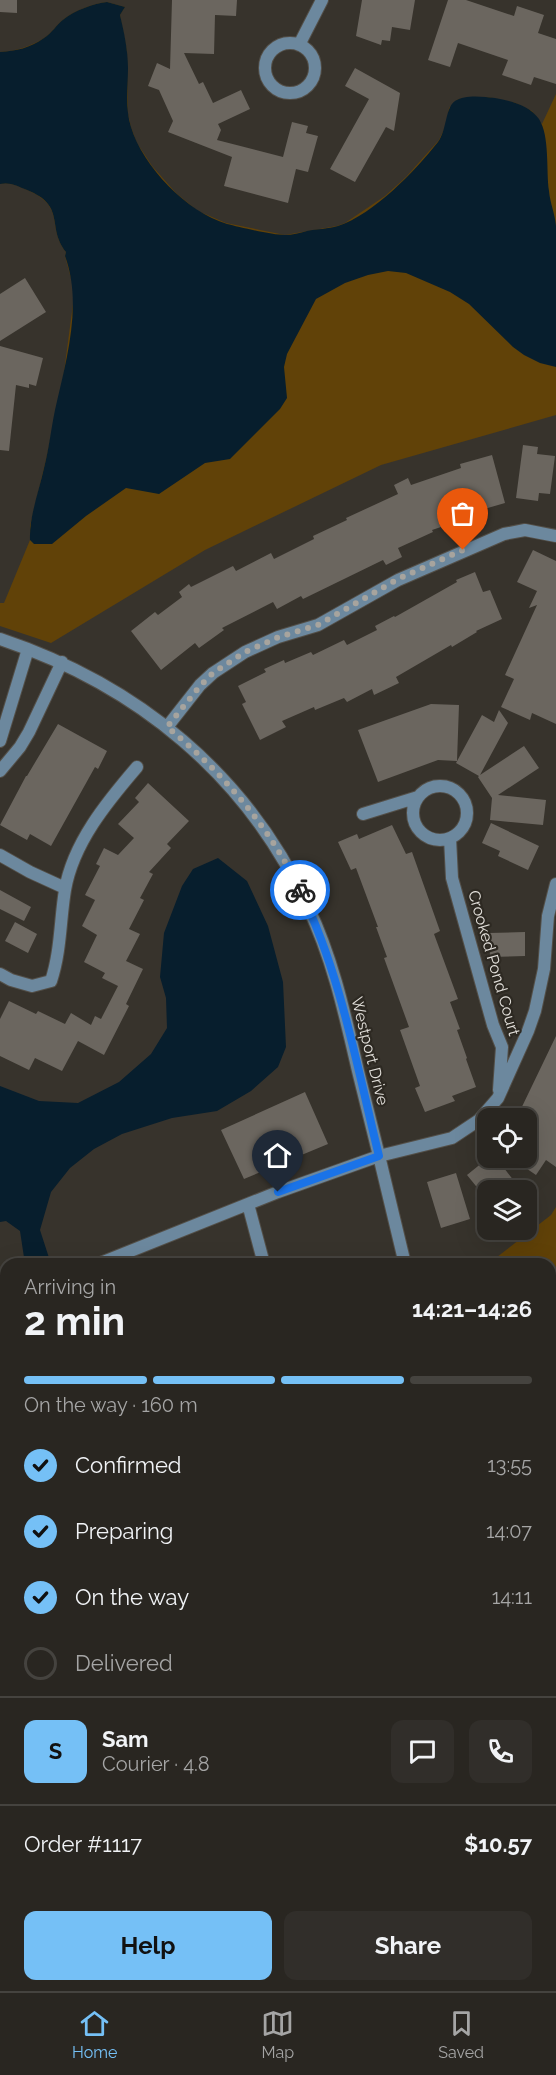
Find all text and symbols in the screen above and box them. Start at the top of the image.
pin [437,488,488,550]
icon: bag [446,497,479,530]
courier [270,860,330,920]
icon: bike [284,874,317,907]
street label: Crooked Pond Court [464,888,524,1039]
street label: Westport Drive [347,995,393,1107]
map controls [477,1108,537,1240]
button: locate [477,1108,537,1168]
pin [252,1130,303,1192]
icon: home [261,1139,294,1172]
button: layers [477,1180,537,1240]
text: Arriving in [24,1275,116,1299]
text: 14:21–14:26 [412,1296,532,1322]
text: 2 min [24,1298,125,1344]
text: On the way · 160 m [24,1393,198,1417]
icon: check [24,1449,57,1482]
text: Confirmed [75,1452,182,1478]
text: 13:55 [487,1453,532,1477]
icon: check [24,1515,57,1548]
text: Preparing [75,1518,173,1544]
text: 14:07 [486,1519,532,1543]
icon: check [24,1581,57,1614]
text: On the way [75,1584,189,1610]
text: 14:11 [492,1585,532,1609]
text: Delivered [75,1650,173,1676]
button: chat [391,1720,454,1783]
button: phone [469,1720,532,1783]
text: Sam [102,1726,149,1752]
text: S [49,1738,62,1764]
text: Courier · 4.8 [102,1752,210,1776]
text: Order #1117 [24,1831,142,1857]
text: $10.57 [464,1831,532,1857]
button: Help [24,1911,272,1980]
button: Share [284,1911,532,1980]
tab: Home [72,2007,117,2062]
tab: Map [261,2007,294,2062]
tab: Saved [438,2007,484,2062]

